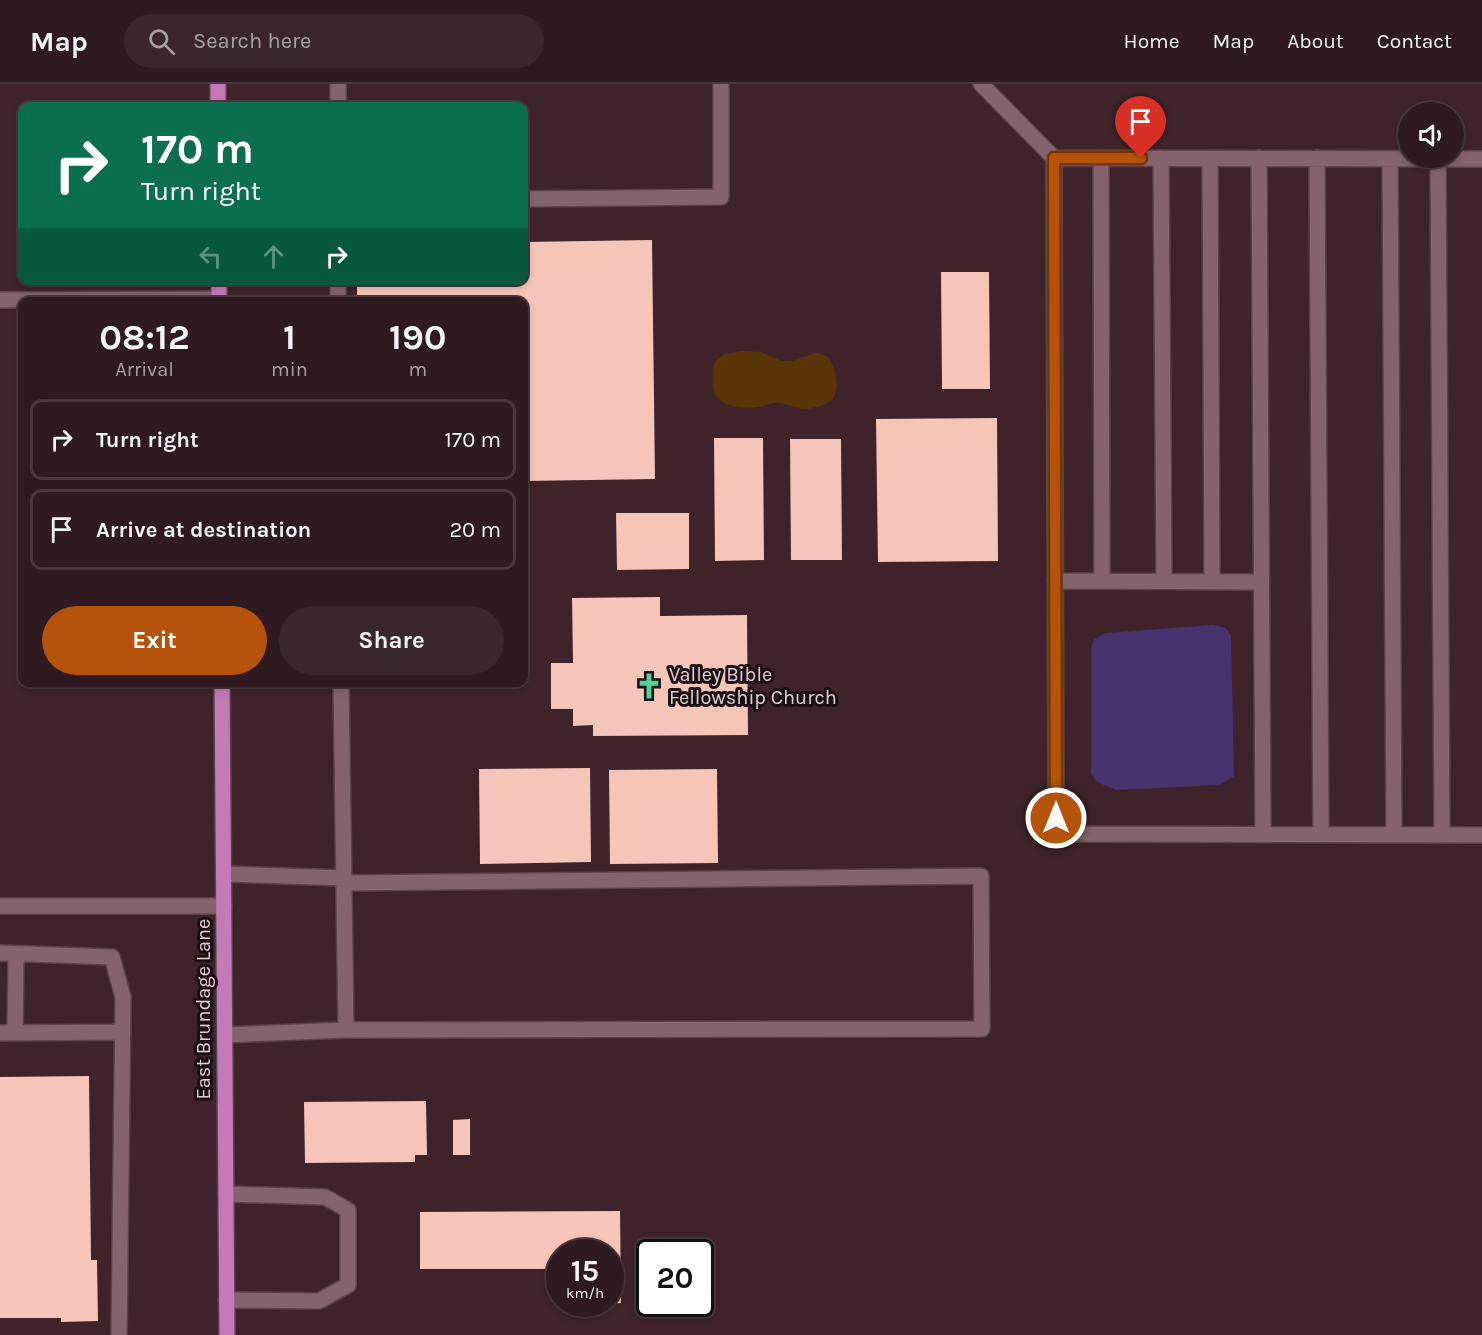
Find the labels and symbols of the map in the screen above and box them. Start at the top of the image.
pin [1115,96,1166,158]
place label: Valley Bible Fellowship Church [669,663,837,709]
church icon: Valley Bible Fellowship Church [634,671,664,701]
position arrow [1024,786,1088,850]
street label: East Brundage Lane [192,919,215,1099]
speed limit sign: 20 [636,1239,714,1317]

